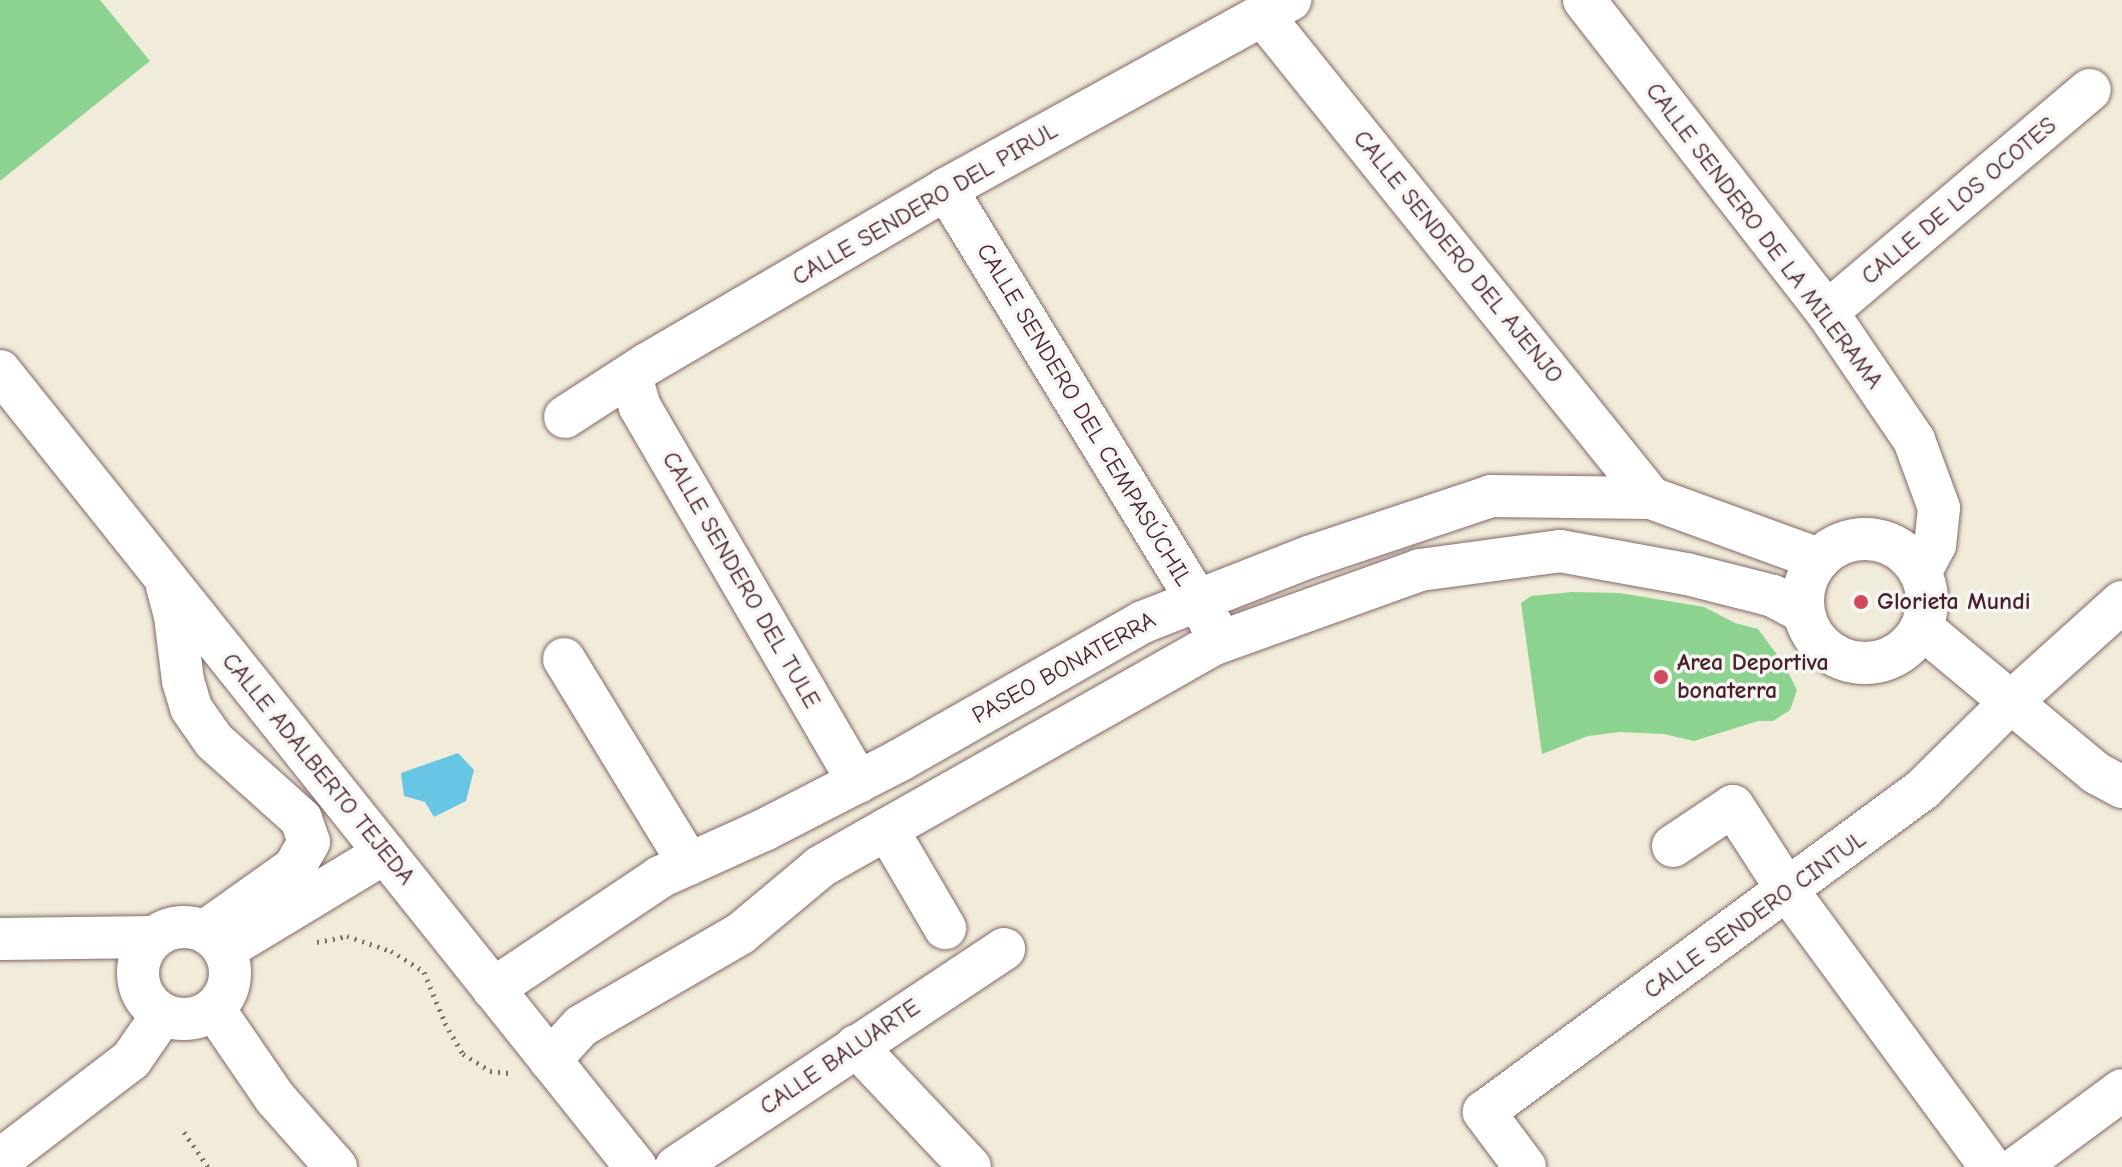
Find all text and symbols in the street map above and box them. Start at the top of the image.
street label: CALLE SENDERO DE LA MILERAMA [1639,77,1889,395]
street label: CALLE DE LOS OCOTES [1856,111,2062,291]
street label: CALLE SENDERO DEL PIRUL [787,116,1063,292]
street label: CALLE SENDERO DEL AJENJO [1347,125,1569,389]
street label: CALLE SENDERO DEL CEMPASÚCHIL [970,238,1198,592]
street label: CALLE SENDERO DEL TULE [656,447,826,713]
place label: Glorieta Mundi [1877,588,2031,616]
marker: Glorieta Mundi [1852,593,1870,611]
street label: PASEO BONATERRA [967,606,1161,730]
street label: CALLE ADALBERTO TEJEDA [216,647,420,891]
place label: Area Deportiva bonaterra [1677,649,1829,705]
marker: Area Deportiva bonaterra [1652,668,1670,686]
street label: CALLE SENDERO CINTUL [1639,825,1871,1005]
street label: CALLE BALUARTE [755,993,925,1121]

